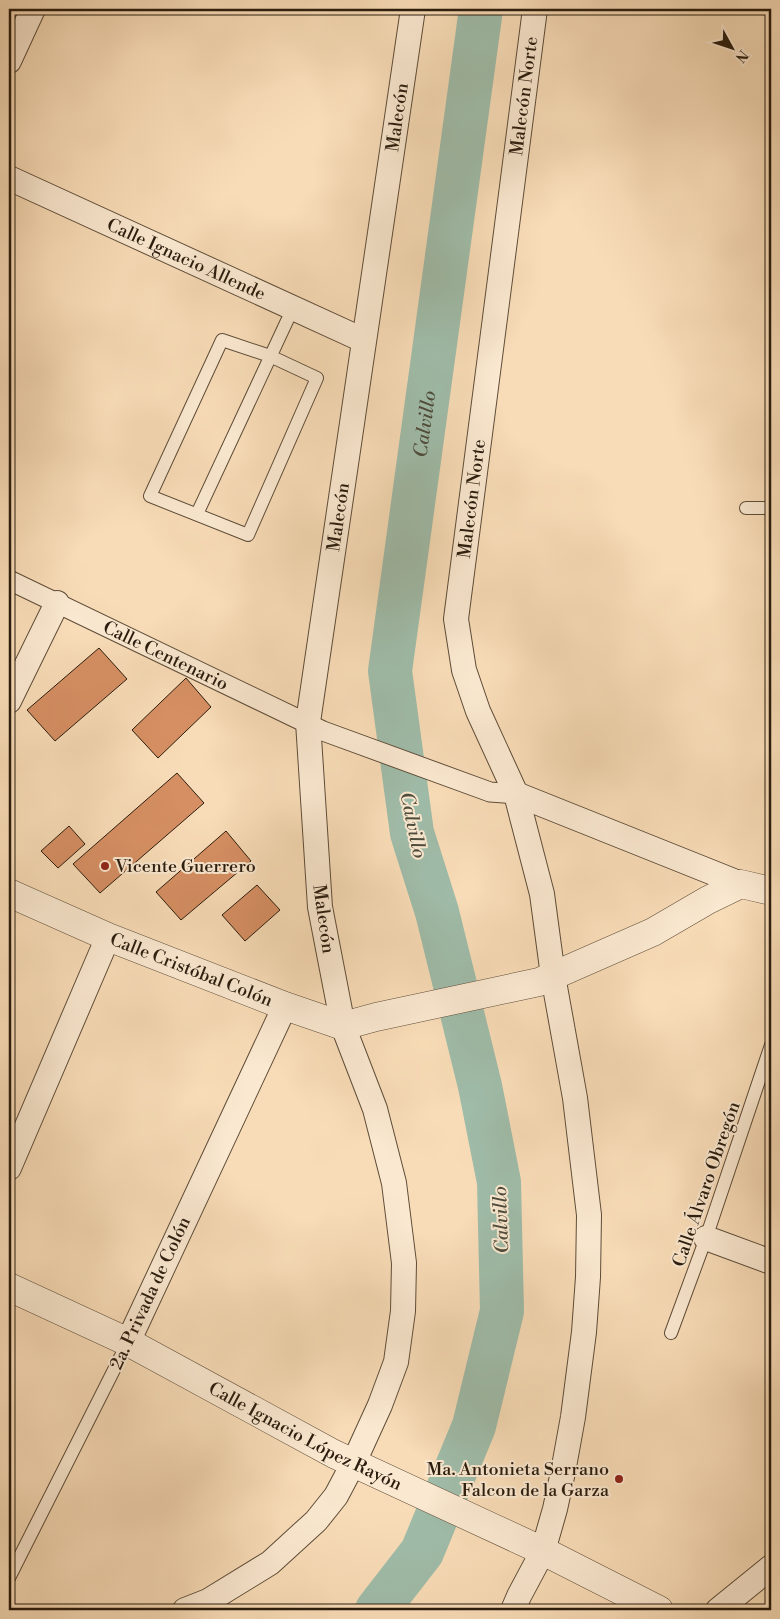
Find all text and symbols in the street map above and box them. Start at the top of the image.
north arrow [708,22,758,72]
street label: Malecón Norte [505,35,543,157]
text: N [731,46,752,66]
street label: Malecón [381,81,414,153]
street label: Calle Ignacio Allende [103,213,269,306]
water label: Calvillo [408,389,441,459]
street label: Malecón Norte [453,438,491,560]
street label: Malecón [322,481,355,553]
street label: Calle Centenario [99,616,232,696]
water label: Calvillo [394,790,432,861]
place label: Vicente Guerrero [114,855,256,878]
marker: Vicente Guerrero [99,860,111,872]
street label: Malecón [307,883,340,955]
street label: Calle Cristóbal Colón [107,928,276,1012]
street label: Calle Álvaro Obregón [667,1098,746,1270]
water label: Calvillo [488,1186,514,1254]
street label: 2a. Privada de Colón [105,1213,196,1373]
street label: Calle Ignacio López Rayón [204,1377,406,1496]
place label: Ma. Antonieta Serrano Falcon de la Garza [426,1458,610,1502]
marker: Ma. Antonieta Serrano Falcon de la Garza [613,1473,625,1485]

